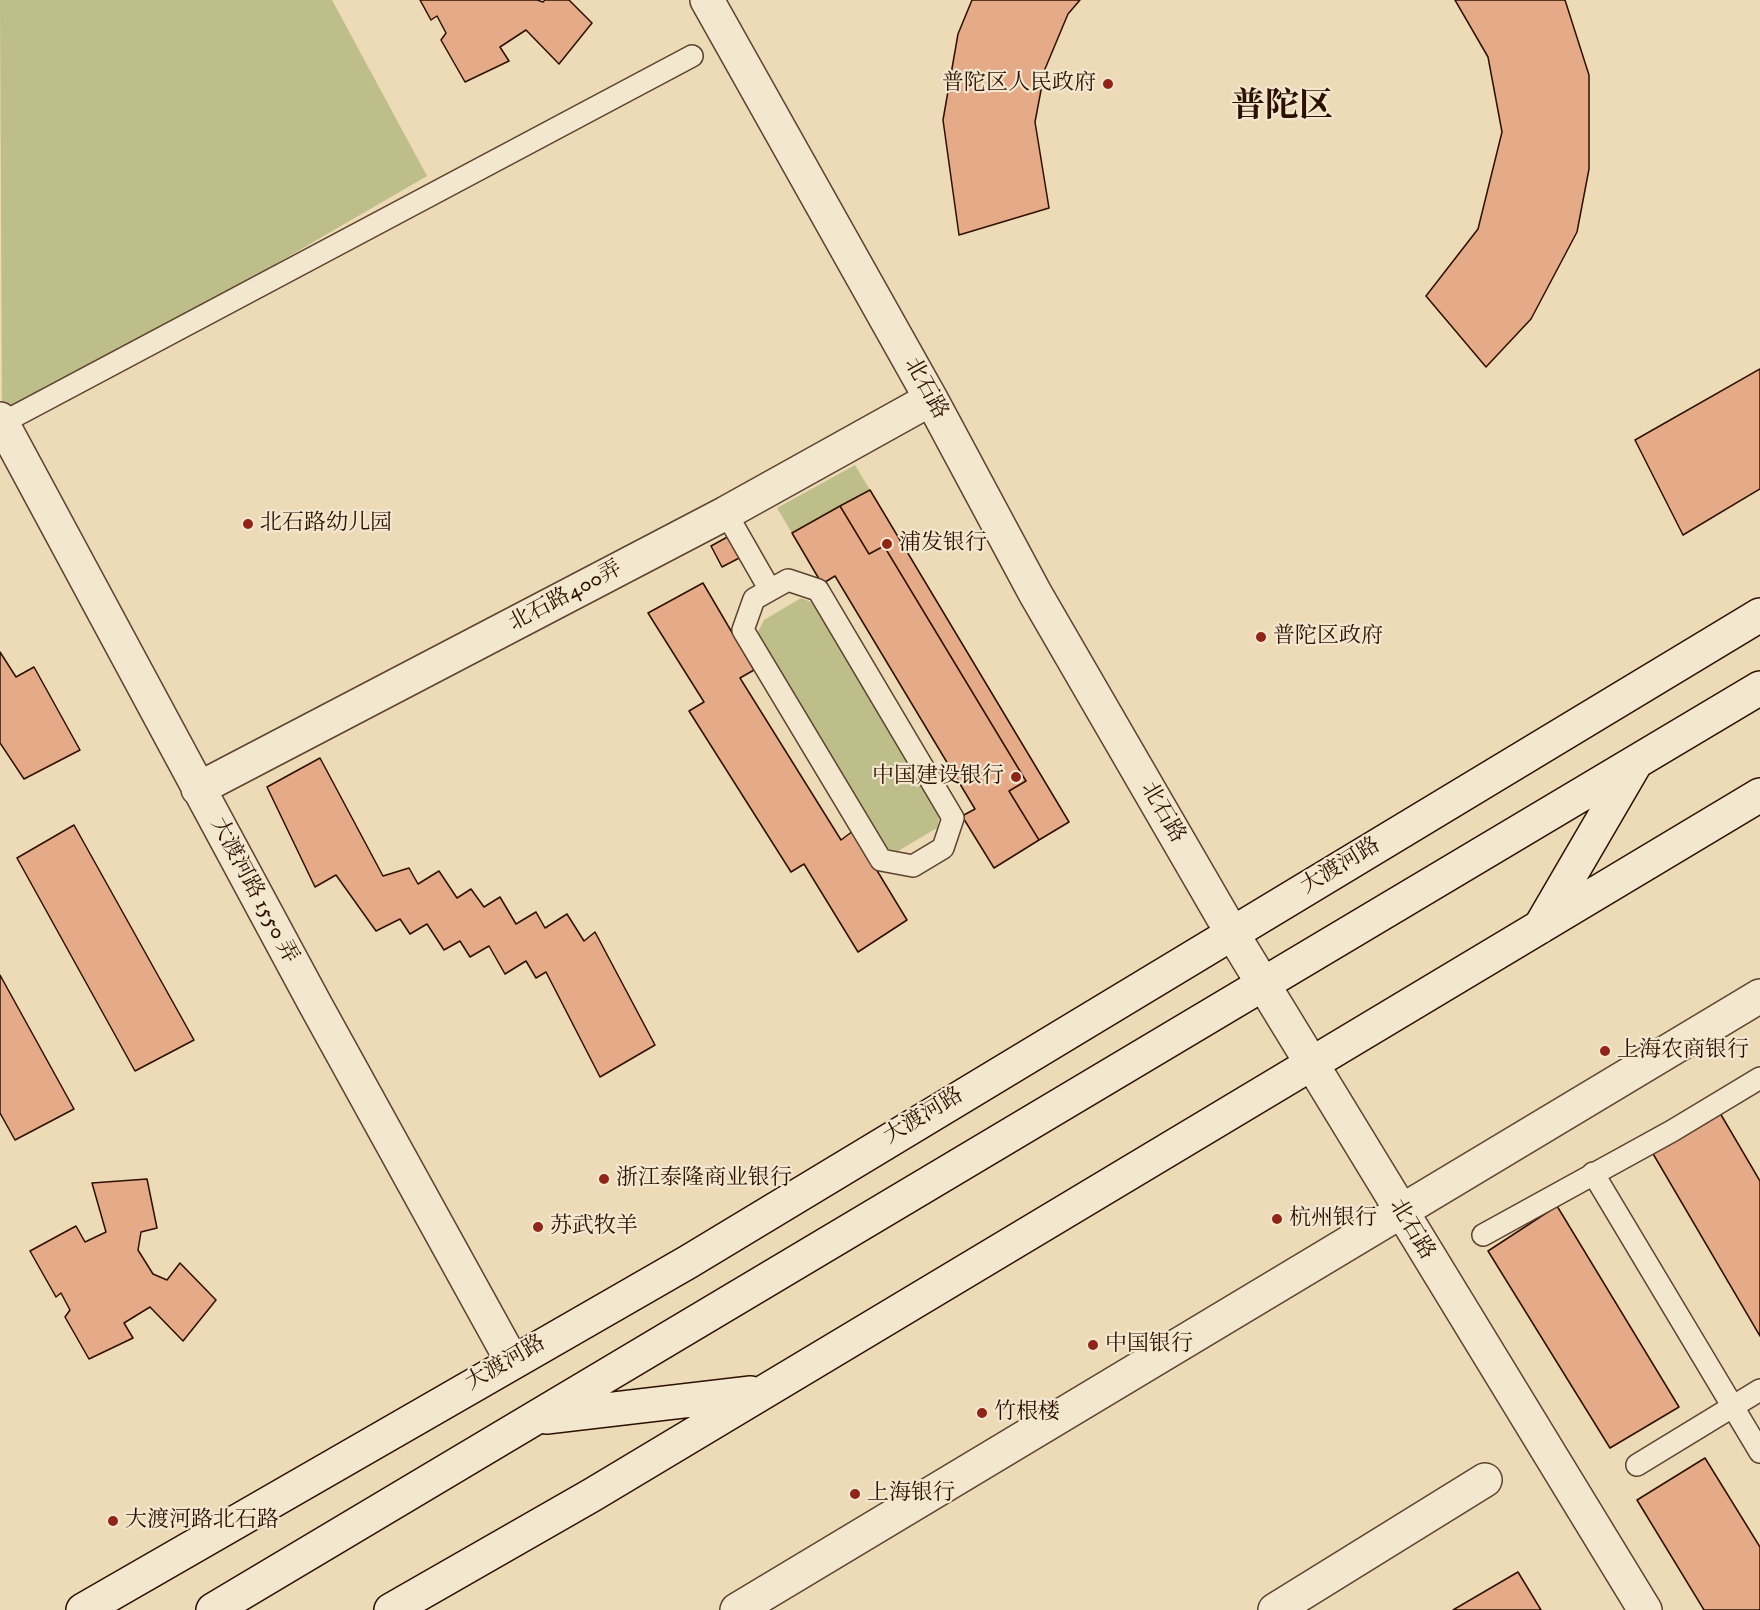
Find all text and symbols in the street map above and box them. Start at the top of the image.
place label: 普陀区人民政府 [942,71,1096,97]
marker: 普陀区人民政府 [1101,77,1115,91]
district label: 普陀区 [1231,89,1333,129]
street label: 北石路 [897,354,953,424]
place label: 北石路幼儿园 [260,511,392,537]
marker: 北石路幼儿园 [241,517,255,531]
place label: 浦发银行 [899,531,987,557]
marker: 浦发银行 [880,537,894,551]
street label: 北石路400弄 [505,556,627,638]
place label: 普陀区政府 [1273,624,1383,650]
marker: 普陀区政府 [1254,630,1268,644]
place label: 中国建设银行 [872,764,1004,790]
marker: 中国建设银行 [1009,770,1023,784]
street label: 北石路 [1134,778,1190,848]
street label: 大渡河路 1550 弄 [204,814,302,968]
street label: 大渡河路 [1296,833,1386,901]
place label: 上海农商银行 [1617,1038,1749,1064]
marker: 上海农商银行 [1598,1044,1612,1058]
street label: 大渡河路 [879,1083,969,1151]
place label: 浙江泰隆商业银行 [616,1166,792,1192]
marker: 浙江泰隆商业银行 [597,1172,611,1186]
street label: 北石路 [1383,1195,1439,1265]
place label: 杭州银行 [1289,1206,1377,1232]
marker: 杭州银行 [1270,1212,1284,1226]
place label: 苏武牧羊 [550,1214,638,1240]
marker: 苏武牧羊 [531,1220,545,1234]
street label: 大渡河路 [461,1331,551,1397]
place label: 中国银行 [1105,1332,1193,1358]
marker: 中国银行 [1086,1338,1100,1352]
place label: 竹根楼 [994,1400,1060,1426]
marker: 竹根楼 [975,1406,989,1420]
place label: 上海银行 [867,1481,955,1507]
marker: 上海银行 [848,1487,862,1501]
place label: 大渡河路北石路 [125,1508,279,1534]
marker: 大渡河路北石路 [106,1514,120,1528]

